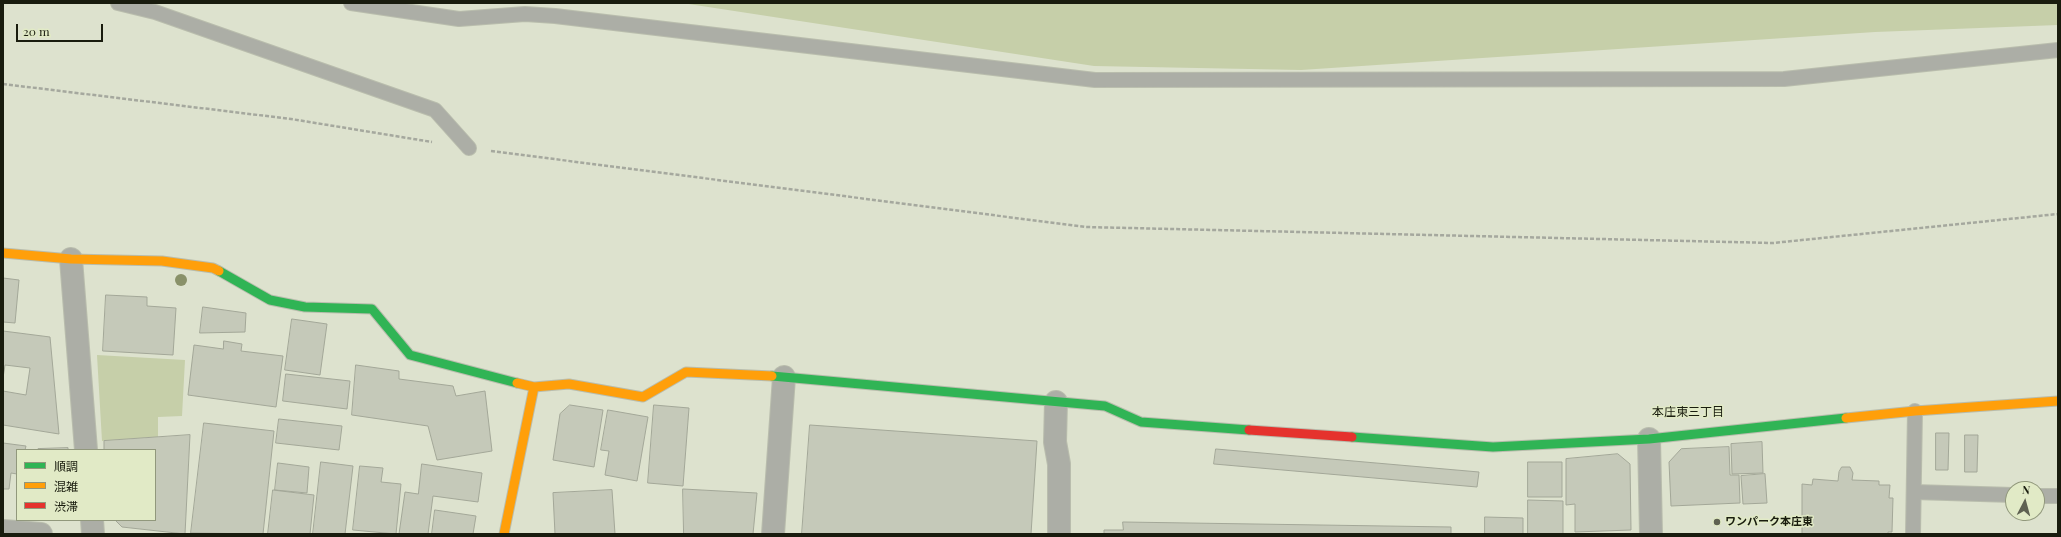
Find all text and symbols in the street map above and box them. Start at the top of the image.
scale bar [18,16,105,42]
text: 20 m [23,23,50,39]
district label: 本庄東三丁目 [1652,405,1724,419]
legend [16,449,156,521]
text: 順調 [54,458,78,474]
text: 混雑 [54,478,78,494]
north arrow [2005,481,2045,521]
text: N [2021,482,2031,497]
text: 渋滞 [54,498,78,514]
place label: ワンパーク本庄東 [1725,515,1813,529]
marker: ワンパーク本庄東 [1712,517,1722,527]

